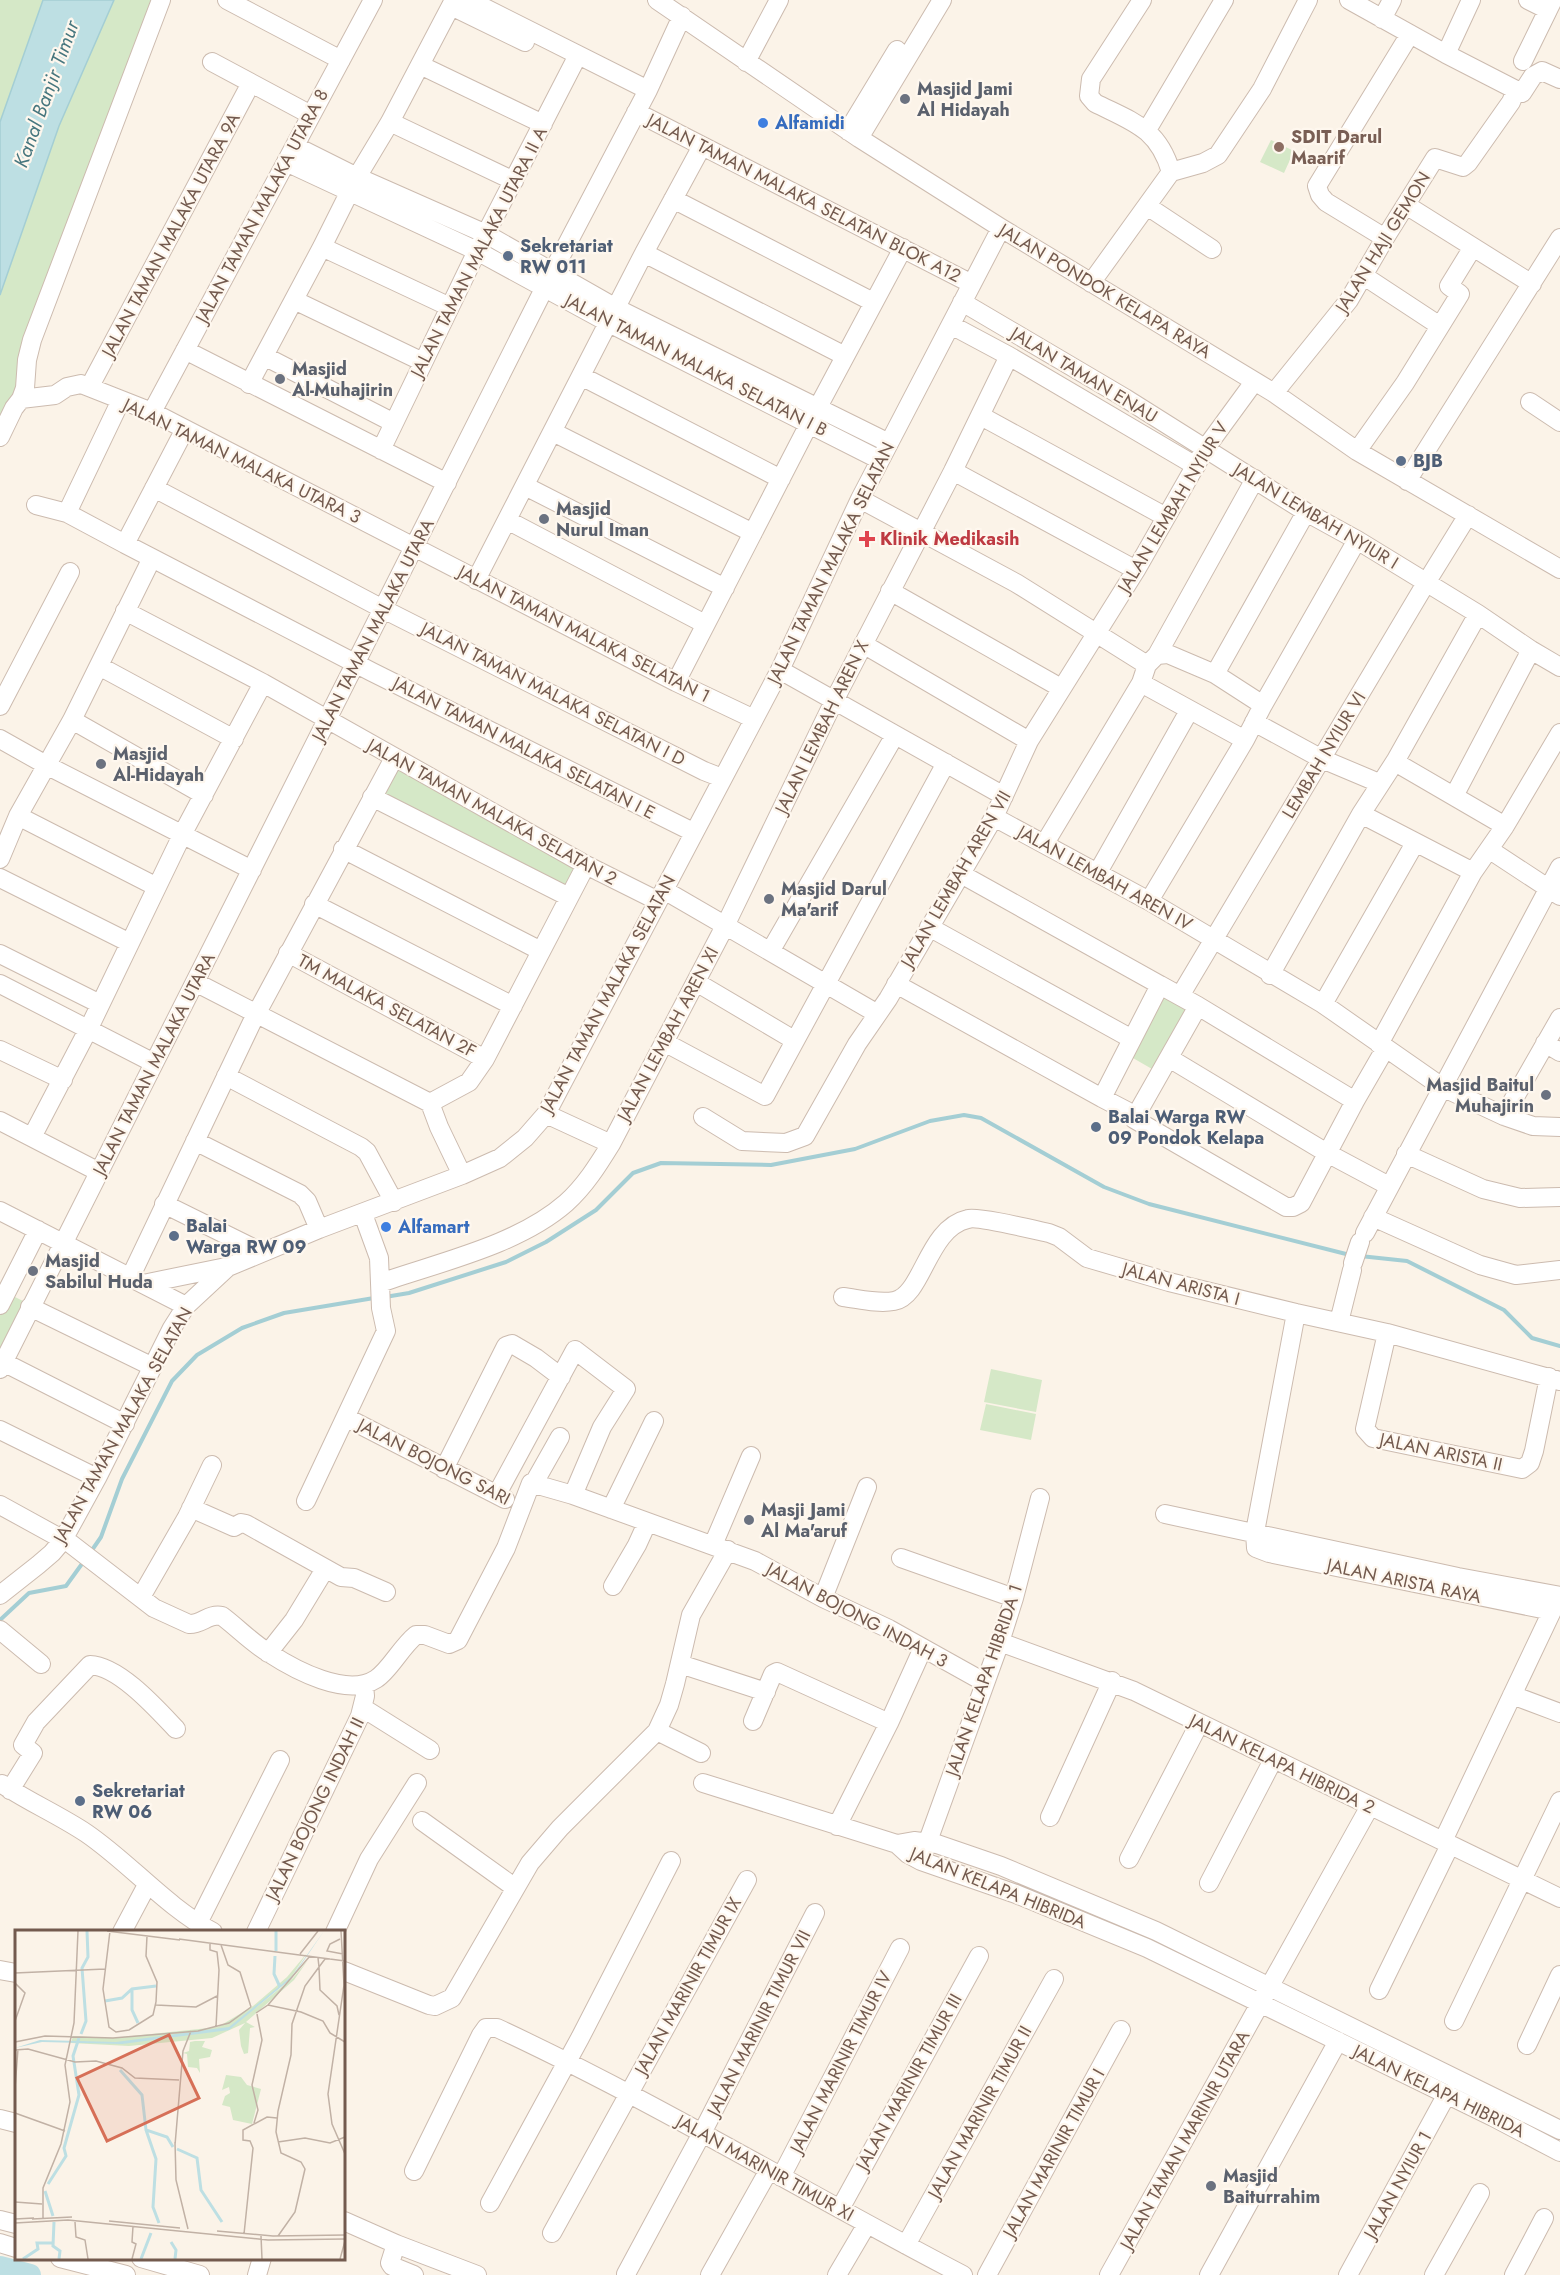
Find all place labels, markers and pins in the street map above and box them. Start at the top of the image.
place label: Masjid Jami Al Hidayah [916,76,1013,123]
marker: Masjid Jami Al Hidayah [898,92,912,106]
place label: Alfamidi [774,110,845,136]
marker: Alfamidi [756,116,770,130]
place label: SDIT Darul Maarif [1291,124,1382,171]
marker: SDIT Darul Maarif [1272,140,1286,154]
place label: Sekretariat RW 011 [520,233,613,280]
marker: Sekretariat RW 011 [501,249,515,263]
place label: Masjid Al-Muhajirin [291,356,393,403]
marker: Masjid Al-Muhajirin [273,372,287,386]
place label: BJB [1413,448,1443,474]
marker: BJB [1394,454,1408,468]
place label: Masjid Nurul Iman [556,496,649,543]
marker: Masjid Nurul Iman [537,512,551,526]
place label: Klinik Medikasih [880,526,1019,552]
marker: Klinik Medikasih [858,530,876,548]
place label: Masjid Al-Hidayah [112,741,204,788]
marker: Masjid Al-Hidayah [94,757,108,771]
place label: Masjid Darul Ma'arif [781,876,887,923]
marker: Masjid Darul Ma'arif [762,892,776,906]
place label: Masjid Baitul Muhajirin [1426,1072,1534,1119]
marker: Masjid Baitul Muhajirin [1539,1088,1553,1102]
place label: Balai Warga RW 09 Pondok Kelapa [1108,1104,1264,1151]
marker: Balai Warga RW 09 Pondok Kelapa [1089,1120,1103,1134]
place label: Balai Warga RW 09 [186,1213,306,1260]
place label: Alfamart [397,1214,470,1240]
marker: Alfamart [379,1220,393,1234]
marker: Balai Warga RW 09 [167,1229,181,1243]
place label: Masjid Sabilul Huda [45,1248,153,1295]
marker: Masjid Sabilul Huda [26,1264,40,1278]
place label: Masji Jami Al Ma'aruf [760,1497,848,1544]
marker: Masji Jami Al Ma'aruf [742,1513,756,1527]
place label: Sekretariat RW 06 [92,1778,185,1825]
marker: Sekretariat RW 06 [73,1794,87,1808]
place label: Masjid Baiturrahim [1223,2163,1320,2210]
marker: Masjid Baiturrahim [1204,2179,1218,2193]

